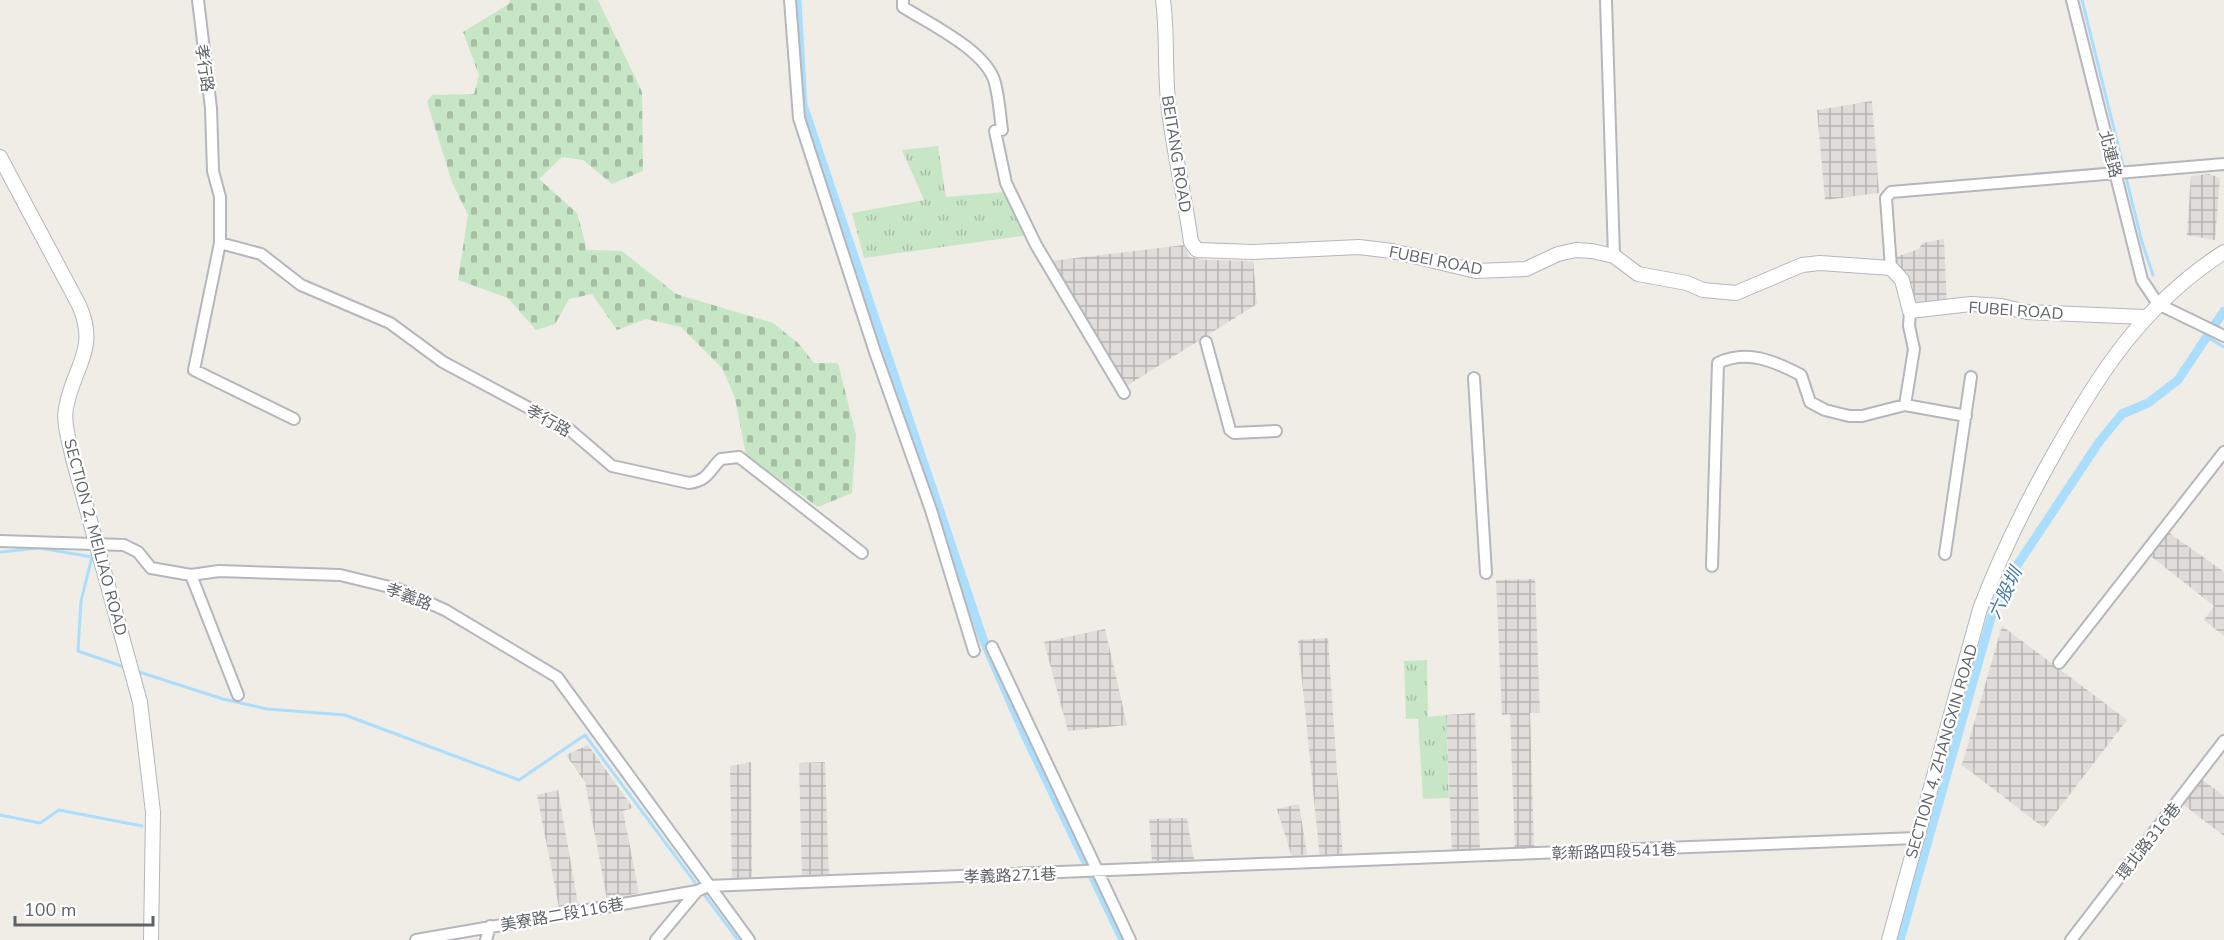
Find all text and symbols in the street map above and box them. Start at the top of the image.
street label: 孝行路 [190,43,218,93]
street label: BEITANG ROAD [1156,94,1196,214]
street label: 北連路 [2094,128,2127,180]
street label: FUBEI ROAD [1387,241,1485,281]
street label: FUBEI ROAD [1968,297,2064,325]
street label: 孝行路 [522,400,575,442]
street label: SECTION 2, MEILIAO ROAD [58,436,132,638]
water label: 六股圳 [1982,561,2029,623]
street label: 孝義路 [382,578,435,616]
street label: SECTION 4, ZHANGXIN ROAD [1901,641,1983,861]
street label: 環北路316巷 [2112,798,2186,885]
street label: 彰新路四段541巷 [1551,839,1677,865]
street label: 孝義路271巷 [963,863,1057,889]
scale bar [15,889,153,927]
street label: 美寮路二段116巷 [499,893,626,937]
text: 100 m [24,898,76,922]

